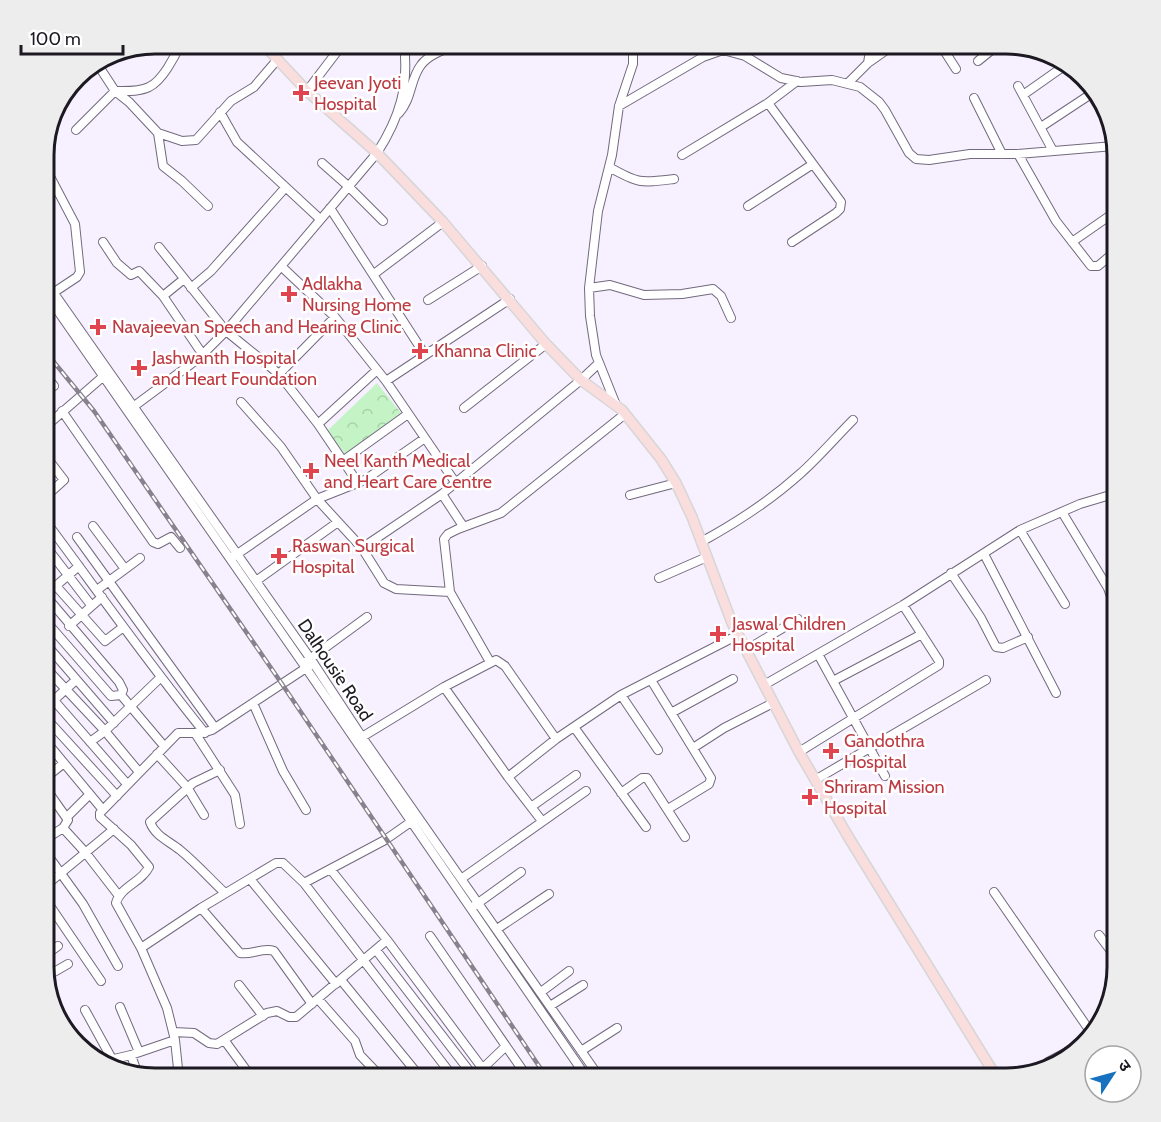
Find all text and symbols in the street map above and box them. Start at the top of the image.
scale bar [21,18,123,56]
text: 100 m [30,28,81,50]
place label: Jeevan Jyoti Hospital [313,72,401,115]
marker: Jeevan Jyoti Hospital [292,84,310,102]
place label: Adlakha Nursing Home [302,273,411,316]
marker: Adlakha Nursing Home [280,285,298,303]
place label: Navajeevan Speech and Hearing Clinic [112,316,402,338]
marker: Navajeevan Speech and Hearing Clinic [89,318,107,336]
place label: Khanna Clinic [434,340,537,362]
marker: Khanna Clinic [411,342,429,360]
place label: Jashwanth Hospital and Heart Foundation [151,347,317,390]
marker: Jashwanth Hospital and Heart Foundation [130,359,148,377]
place label: Neel Kanth Medical and Heart Care Centre [324,450,492,493]
marker: Neel Kanth Medical and Heart Care Centre [302,462,320,480]
place label: Raswan Surgical Hospital [292,535,415,578]
marker: Raswan Surgical Hospital [270,547,288,565]
place label: Jaswal Children Hospital [731,613,846,656]
street label: Dalhousie Road [293,615,377,725]
marker: Jaswal Children Hospital [709,625,727,643]
place label: Gandothra Hospital [844,730,925,773]
marker: Gandothra Hospital [822,742,840,760]
place label: Shriram Mission Hospital [824,776,945,819]
marker: Shriram Mission Hospital [801,788,819,806]
north arrow [1083,1044,1143,1104]
text: उ [1114,1056,1136,1075]

